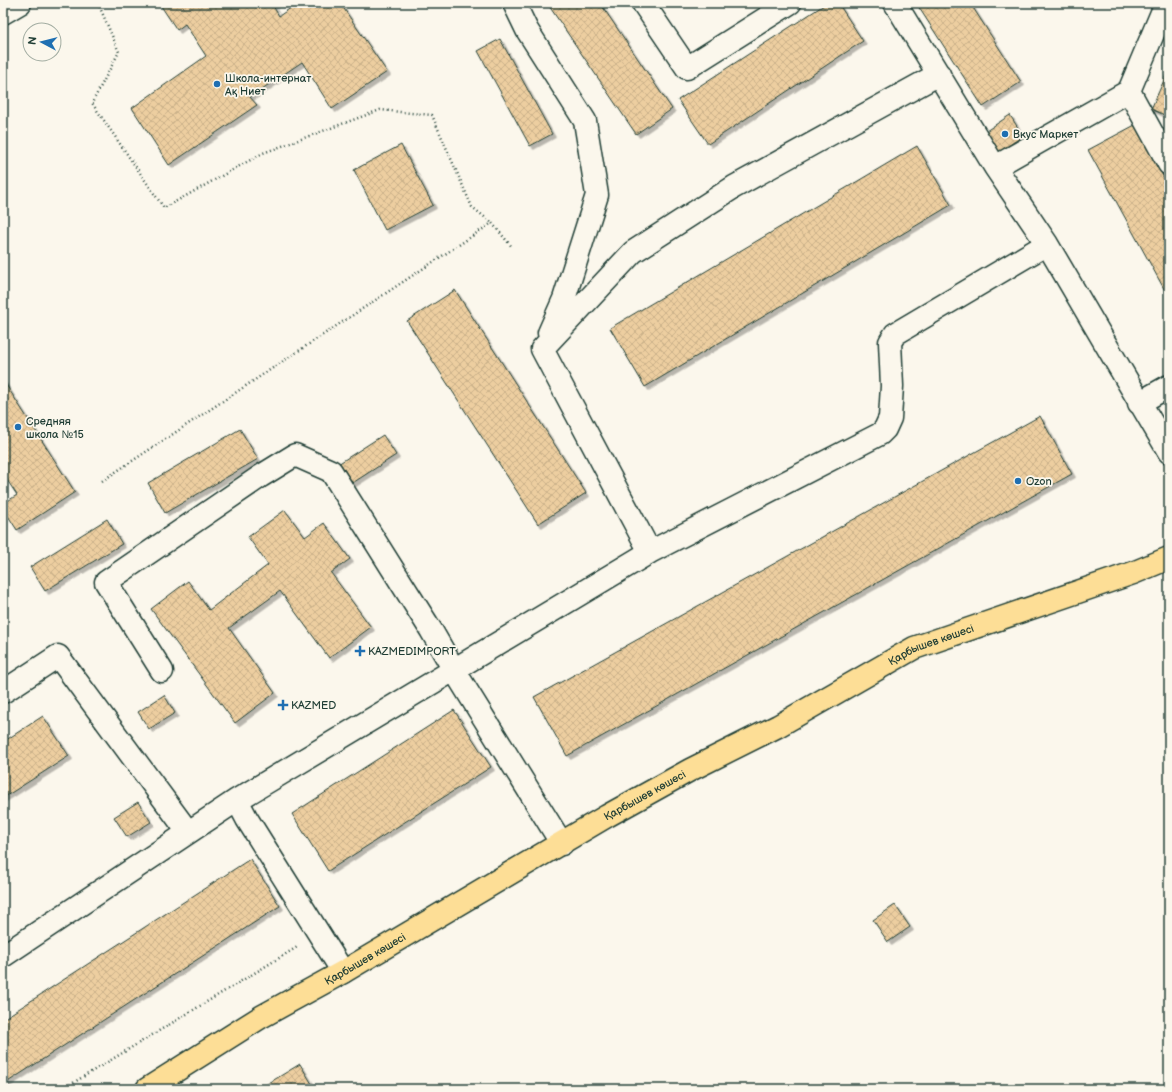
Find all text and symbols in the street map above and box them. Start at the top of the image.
north arrow [22,22,62,62]
text: N [26,36,40,46]
place label: Школа-интернат Ақ Ниет [224,72,311,98]
marker: Школа-интернат Ақ Ниет [212,79,222,89]
place label: Вкус Маркет [1013,128,1078,141]
marker: Вкус Маркет [1000,129,1010,139]
place label: Средняя школа №15 [26,415,84,441]
marker: Средняя школа №15 [13,422,23,432]
place label: Ozon [1026,475,1052,488]
marker: Ozon [1013,476,1023,486]
street label: Қарбышев көшесі [886,622,975,668]
place label: KAZMEDIMPORT [368,645,456,658]
marker: KAZMEDIMPORT [355,646,365,656]
place label: KAZMED [291,699,336,712]
marker: KAZMED [278,700,288,710]
street label: Қарбышев көшесі [601,767,688,823]
street label: Қарбышев көшесі [322,930,408,987]

